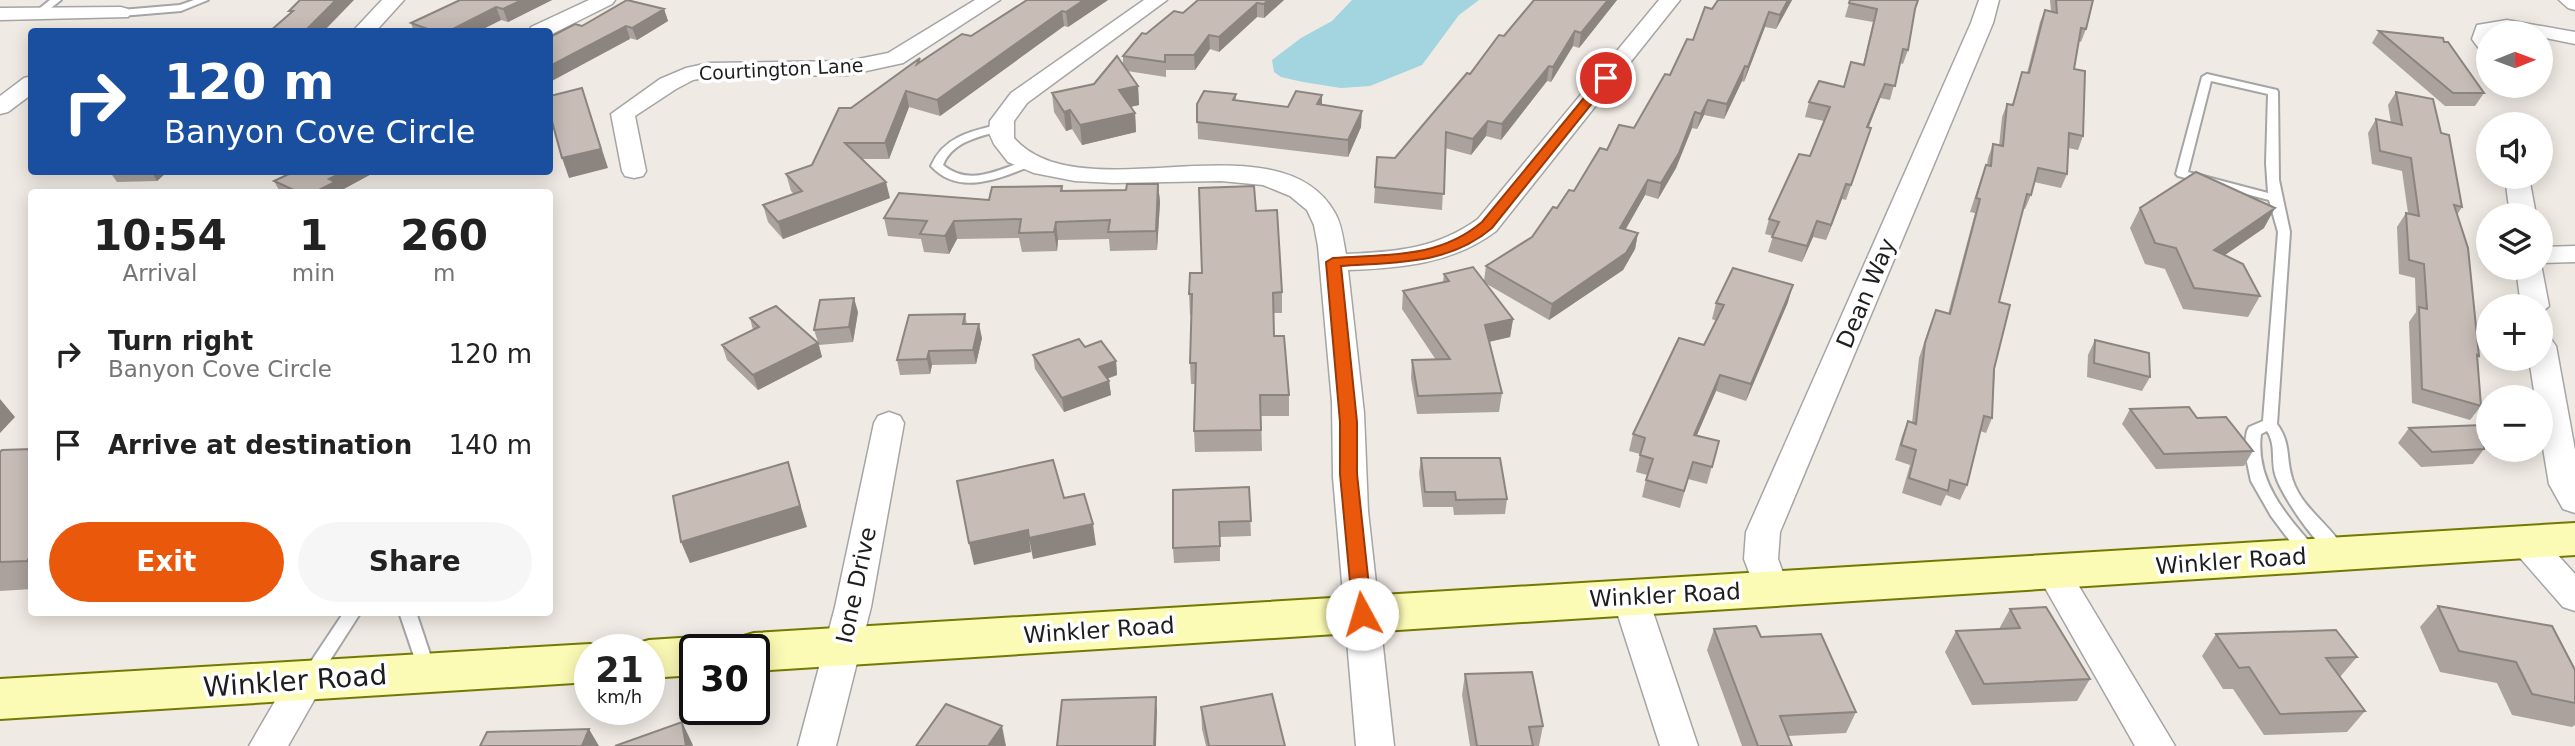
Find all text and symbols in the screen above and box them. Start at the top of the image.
north arrow [2476,21,2553,98]
map controls [2476,21,2553,462]
pin [1576,48,1636,108]
text: 120 m [164,54,334,111]
street label: Courtington Lane [698,54,864,84]
icon: right [49,56,140,147]
icon: arrive [1587,59,1625,97]
button: sound [2476,112,2553,189]
text: Banyon Cove Circle [164,113,475,151]
button: layers [2476,203,2553,280]
text: 10:54 [93,211,227,260]
text: 1 [299,211,328,260]
text: 260 [400,211,488,260]
street label: Dean Way [1831,234,1901,352]
text: Arrival [123,260,197,286]
text: min [292,260,335,286]
text: m [433,260,455,286]
button: + [2476,294,2553,371]
text: Turn right [108,326,253,356]
icon: right [49,335,87,373]
text: 120 m [449,339,532,369]
text: Banyon Cove Circle [108,356,332,382]
button: − [2476,385,2553,462]
icon: arrive [49,426,87,464]
text: Arrive at destination [108,430,412,460]
text: 140 m [449,430,532,460]
button: Exit [49,522,284,602]
button: Share [298,522,532,602]
street label: Ione Drive [831,524,881,646]
street label: Winkler Road [2155,543,2307,579]
position arrow [1325,577,1399,651]
street label: Winkler Road [1589,578,1741,612]
street label: Winkler Road [1023,612,1175,648]
speed limit sign: 30 [679,634,770,725]
text: 21 [595,650,644,690]
street label: Winkler Road [202,658,388,704]
text: km/h [597,686,642,707]

